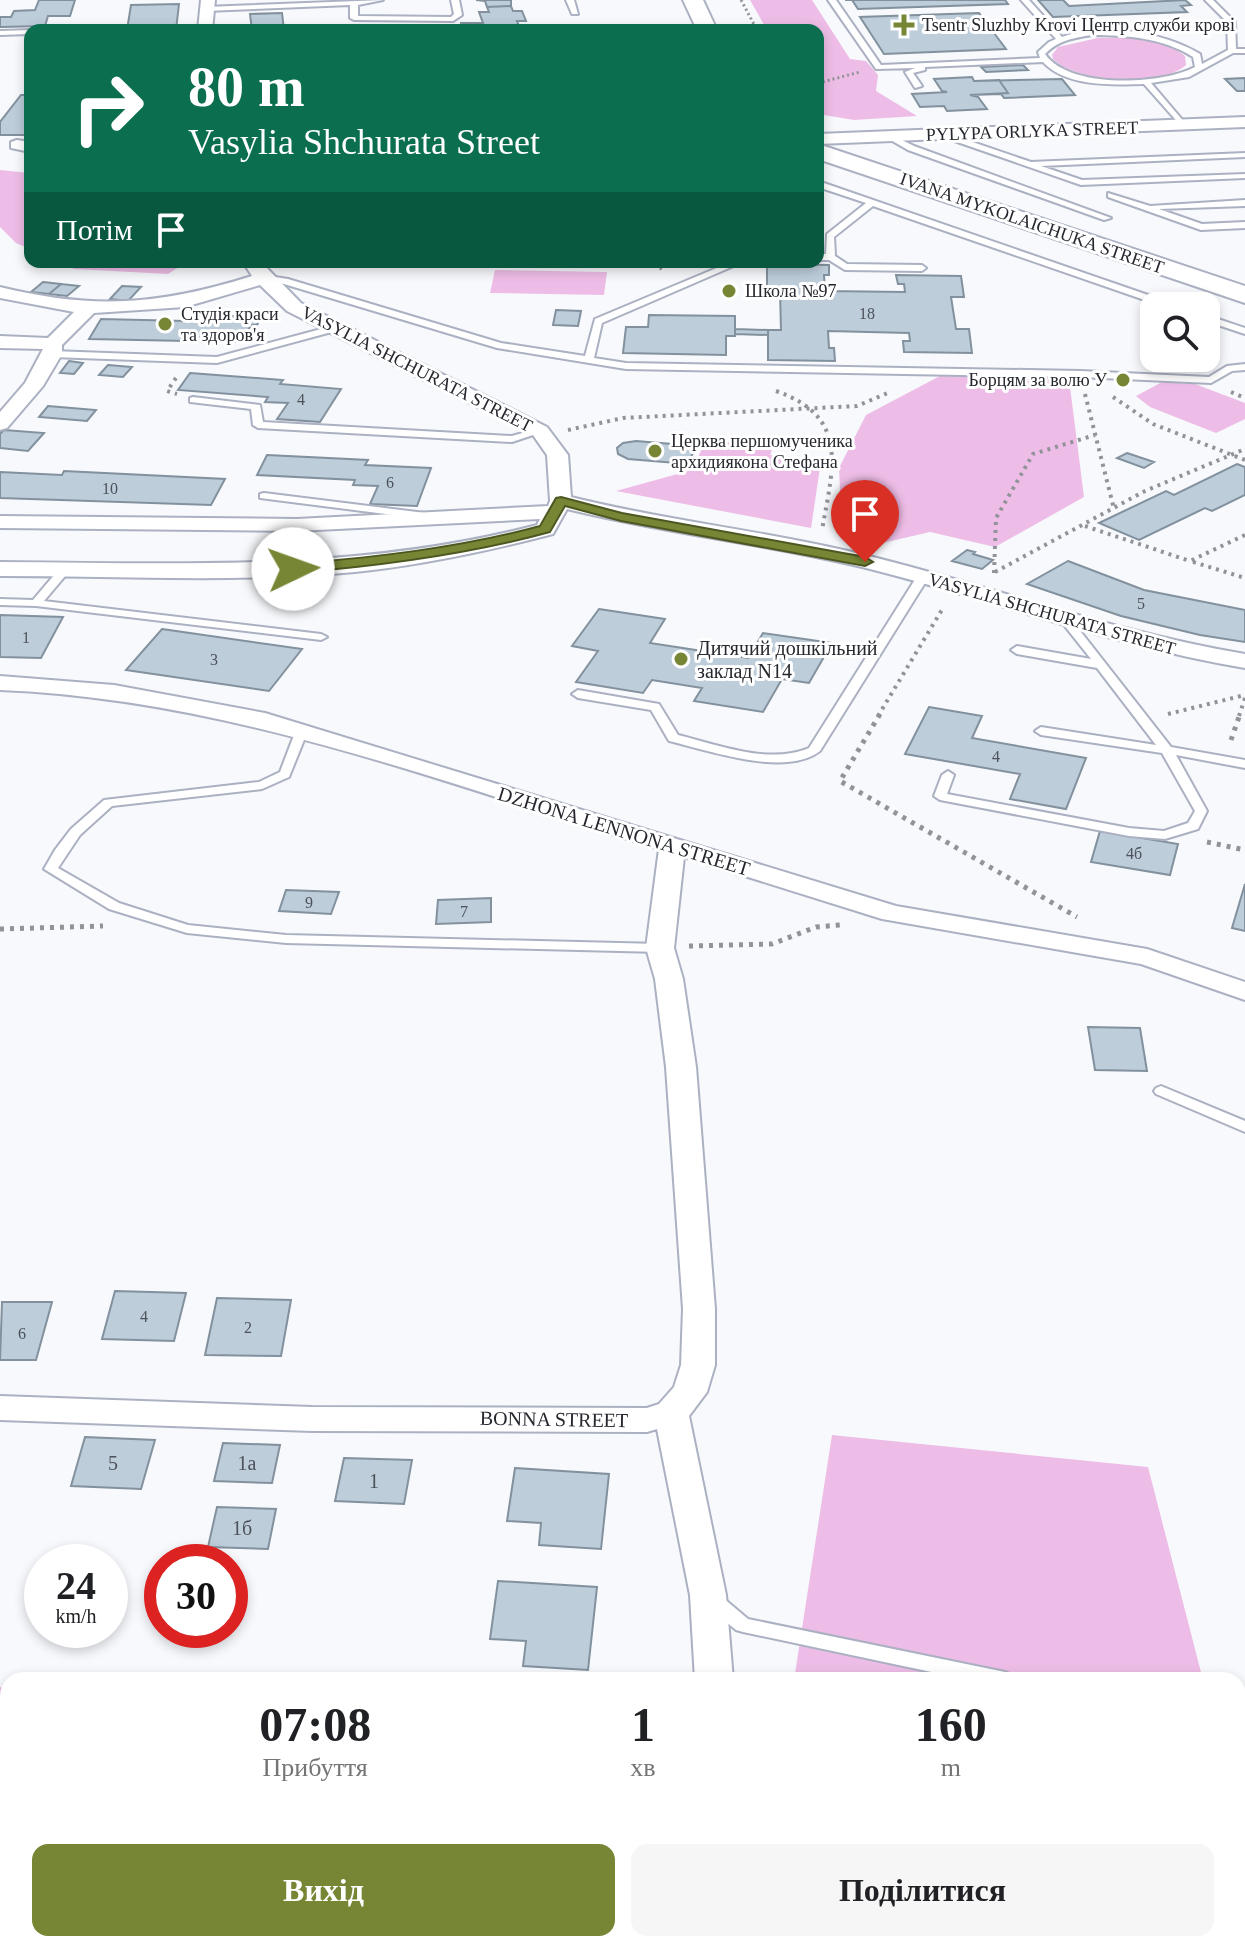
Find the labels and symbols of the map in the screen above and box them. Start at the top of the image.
marker: Tsentr Sluzhby Krovi Центр служби крові [893,14,915,36]
place label: Tsentr Sluzhby Krovi Центр служби крові [922,15,1235,35]
street label: PYLYPA ORLYKA STREET [925,117,1139,145]
street label: IVANA MYKOLAICHUKA STREET [897,168,1167,278]
place label: Школа №97 [745,281,836,301]
marker: Школа №97 [720,282,738,300]
street label: VASYLIA SHCHURATA STREET [298,302,536,436]
place label: Студія краси та здоров'я [181,304,279,345]
house number: 18 [859,305,875,322]
marker: Студія краси та здоров'я [156,315,174,333]
place label: Борцям за волю У [968,370,1107,390]
marker: Борцям за волю У [1114,371,1132,389]
house number: 4 [297,391,305,408]
place label: Церква першомученика архидиякона Стефана [671,431,853,472]
marker: Церква першомученика архидиякона Стефана [646,442,664,460]
house number: 6 [386,474,394,491]
house number: 10 [102,480,118,497]
pin [831,480,899,562]
position arrow [251,527,335,611]
street label: VASYLIA SHCHURATA STREET [926,569,1178,659]
house number: 5 [1137,595,1145,612]
house number: 1 [22,629,30,646]
place label: Дитячий дошкільний заклад N14 [697,637,878,683]
marker: Дитячий дошкільний заклад N14 [672,650,690,668]
house number: 3 [210,651,218,668]
house number: 4 [992,748,1000,765]
street label: DZHONA LENNONA STREET [495,782,753,880]
house number: 4б [1126,845,1142,862]
house number: 9 [305,894,313,911]
house number: 7 [460,903,468,920]
house number: 4 [140,1308,148,1325]
house number: 2 [244,1319,252,1336]
house number: 6 [18,1325,26,1342]
street label: BONNA STREET [480,1407,628,1431]
house number: 5 [108,1452,118,1474]
house number: 1а [238,1452,257,1474]
house number: 1 [369,1470,379,1492]
house number: 1б [232,1517,252,1539]
speed limit sign: 30 [144,1544,248,1648]

